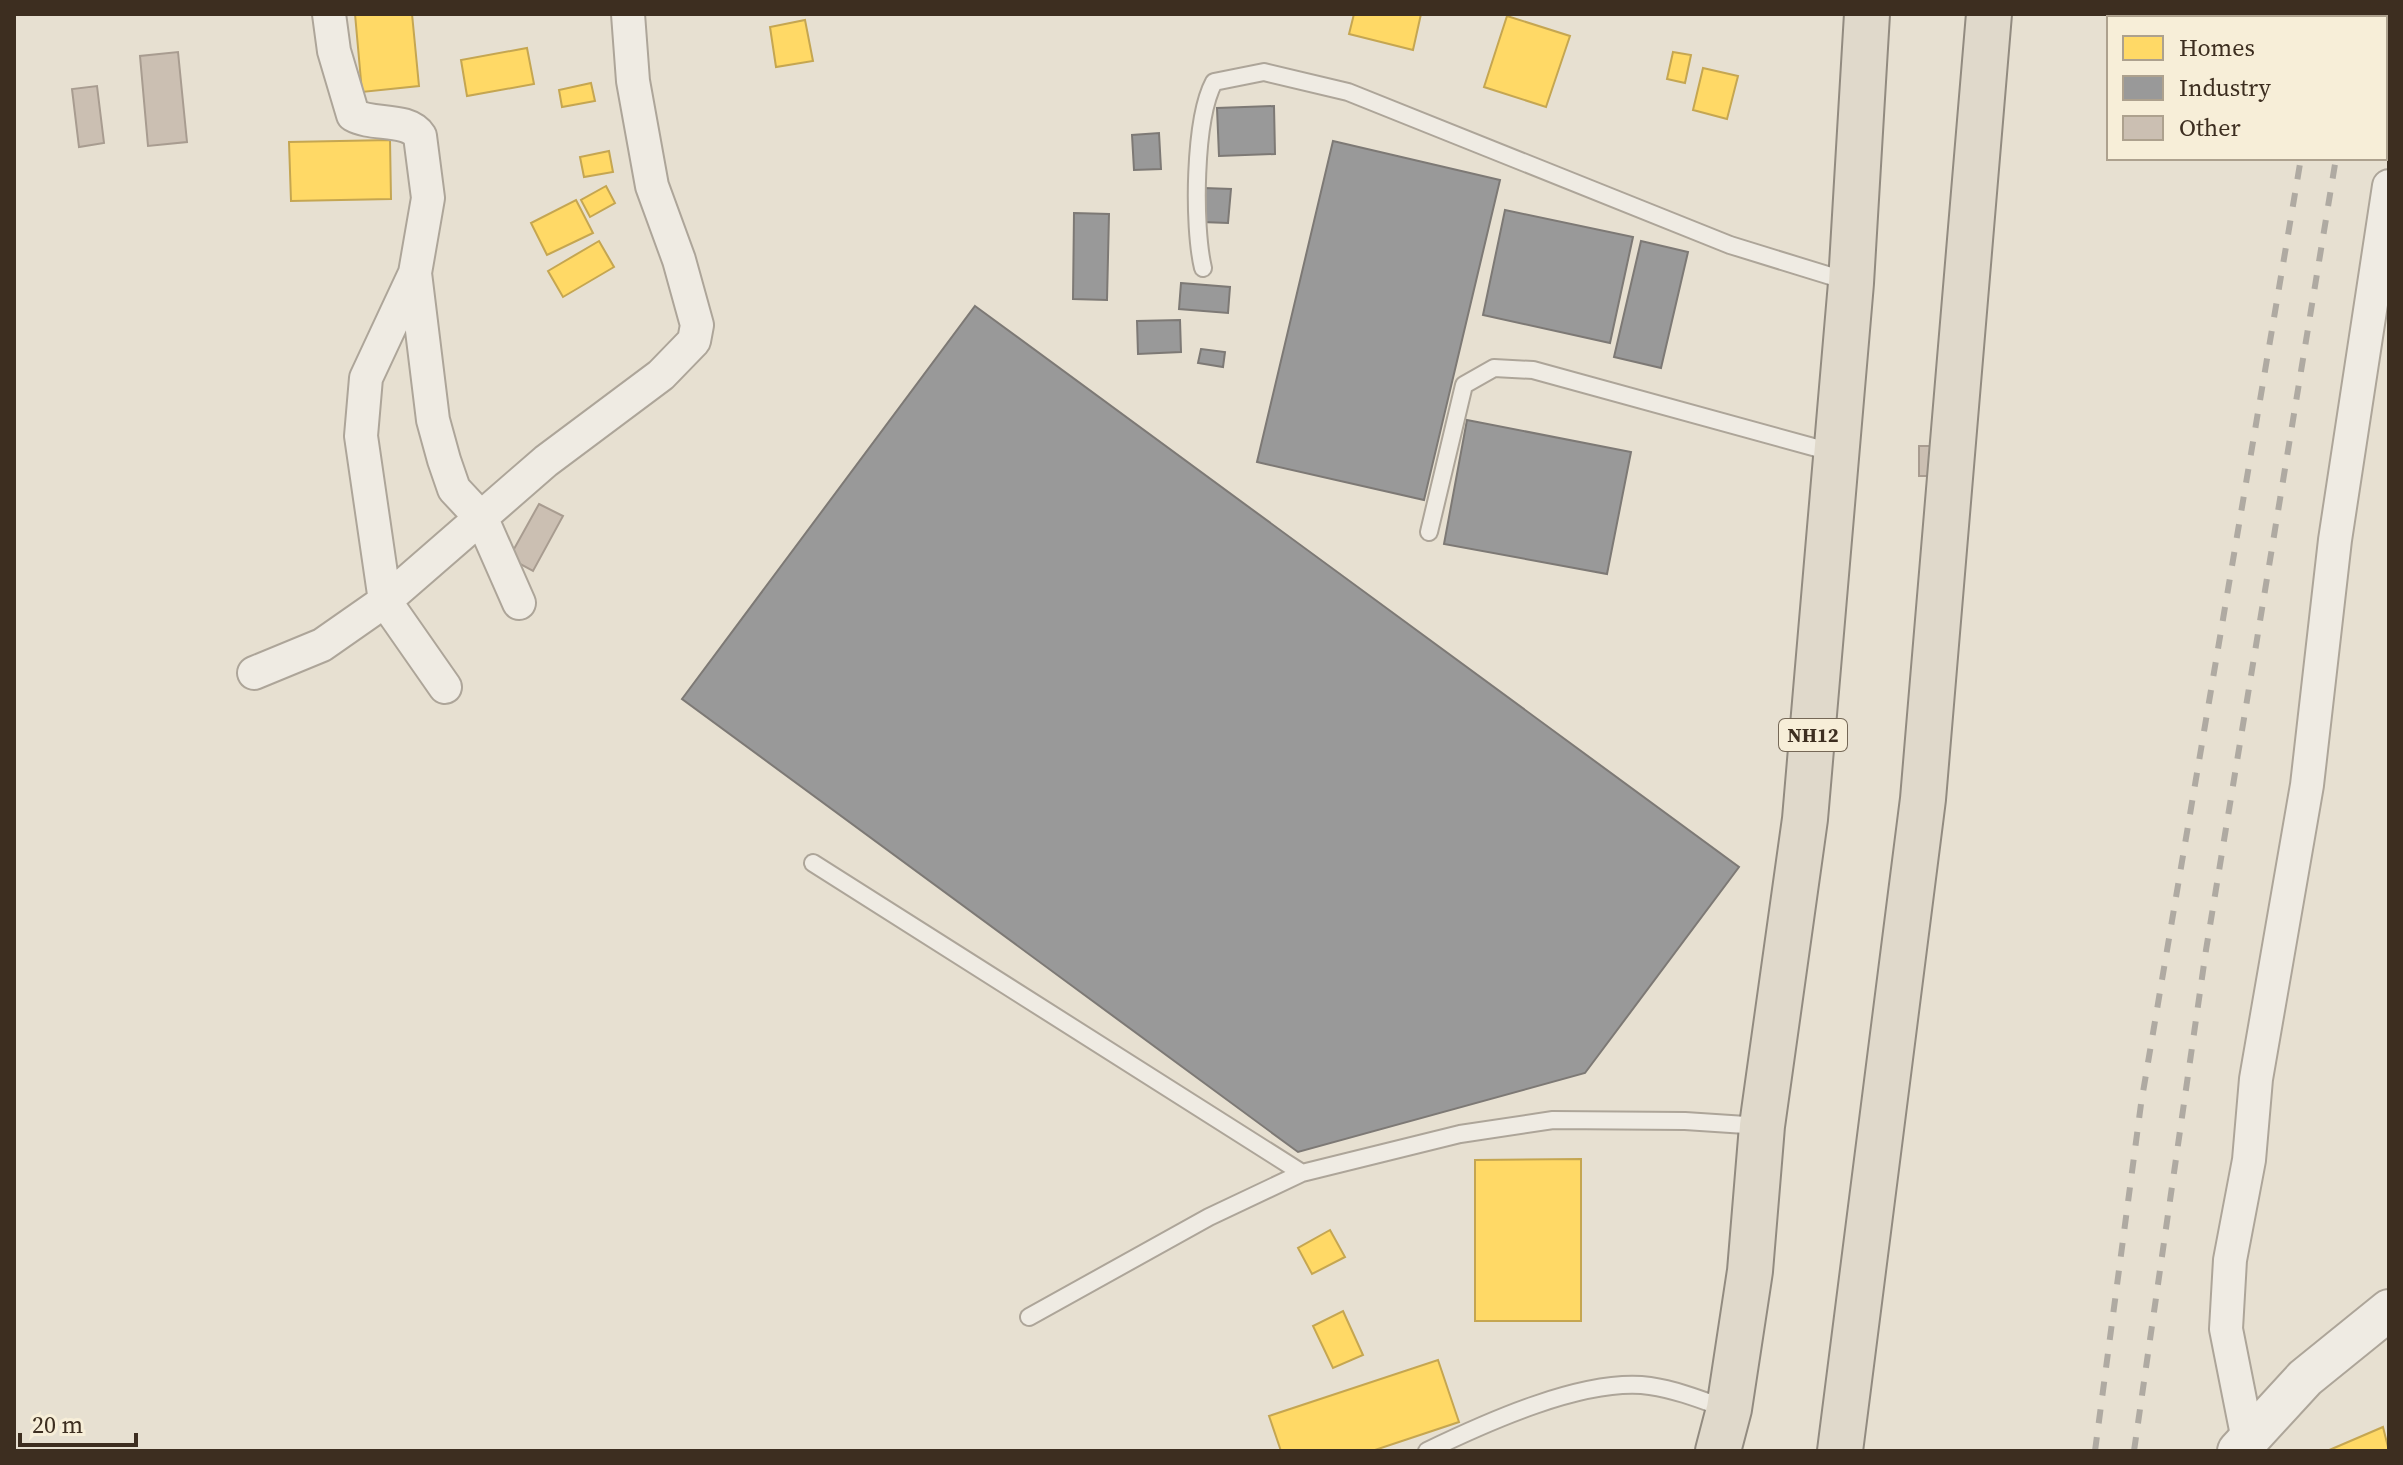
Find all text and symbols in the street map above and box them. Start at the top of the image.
legend [2107,16,2387,160]
text: Homes [2179,31,2255,64]
text: Industry [2179,71,2271,104]
text: Other [2179,111,2241,144]
road number: NH12 [1779,719,1847,751]
scale bar [20,1397,136,1447]
text: 20 m [32,1408,83,1441]

